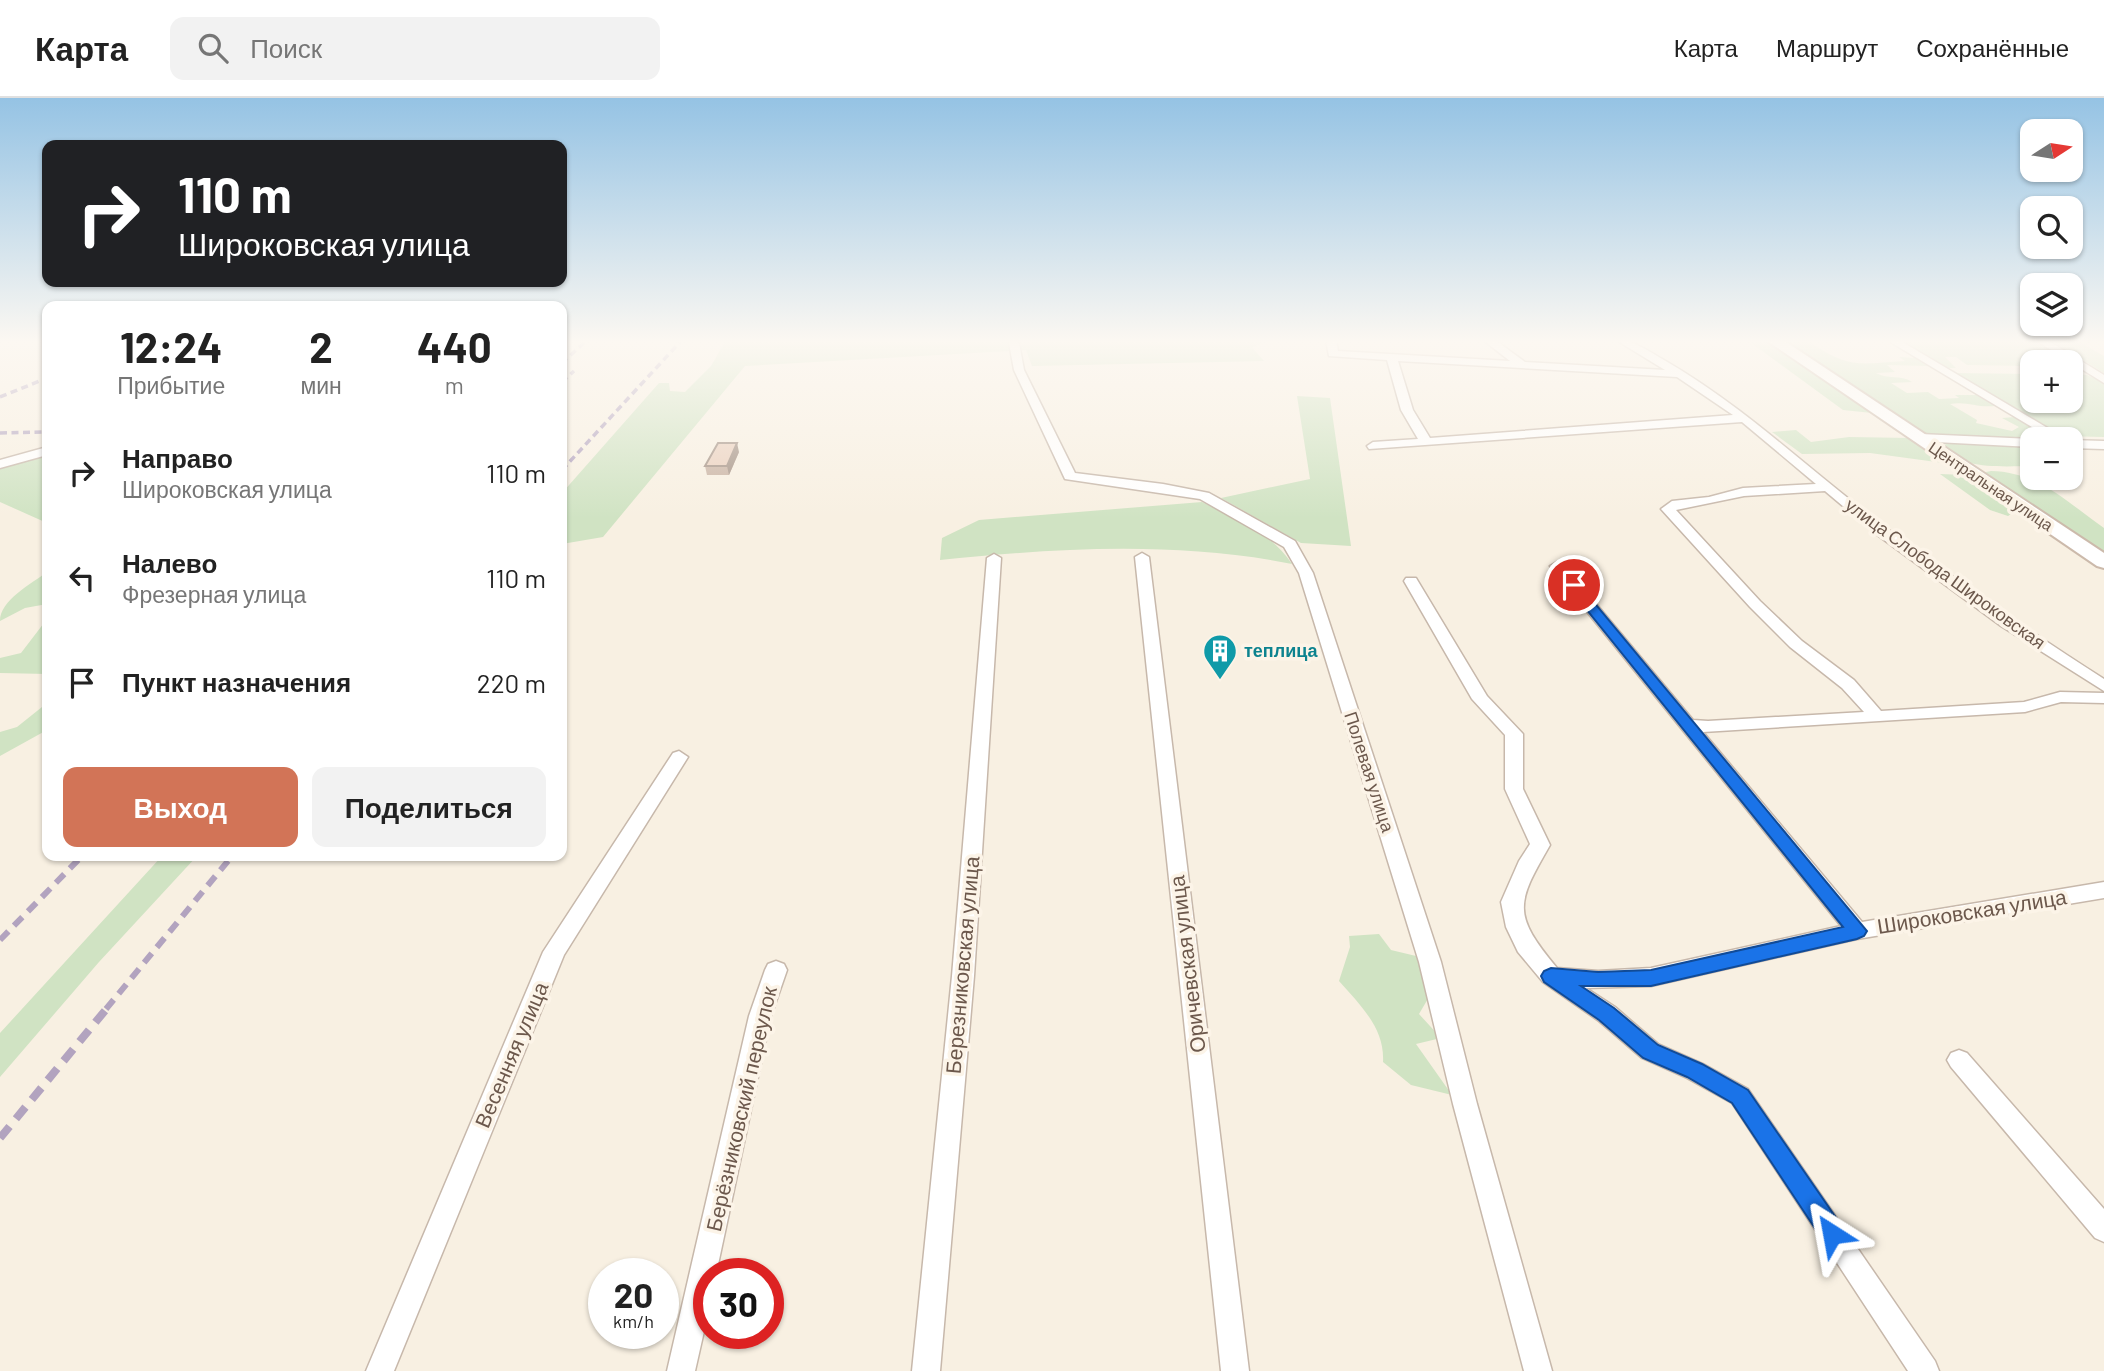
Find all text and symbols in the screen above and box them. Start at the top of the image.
search box [170,17,660,80]
text: Карта [35,28,128,68]
icon: search [194,29,232,67]
text: Поиск [250,32,322,63]
text: Карта [1674,33,1738,62]
text: Маршрут [1776,33,1878,62]
text: Сохранённые [1916,33,2069,62]
north arrow [2020,119,2082,182]
map controls [2020,119,2083,490]
text: 110 m [178,164,292,223]
icon: right [63,168,154,259]
button: search [2020,196,2083,259]
text: Широковская улица [178,224,470,262]
button: layers [2020,273,2083,336]
text: 12:24 [120,321,223,371]
text: 2 [309,321,333,371]
text: 440 [417,321,492,371]
button: + [2020,350,2083,413]
text: Прибытие [117,371,225,399]
text: мин [300,371,342,399]
text: m [445,371,464,399]
button: − [2020,427,2083,490]
street label: Центральная улица [1925,437,2057,534]
text: Направо [122,442,233,473]
icon: right [63,454,101,492]
text: 110 m [486,457,546,488]
text: Широковская улица [122,475,332,503]
street label: улица Слобода Широковская [1841,493,2050,653]
text: Налево [122,547,217,578]
pin [1544,555,1604,615]
icon: left [63,559,101,597]
text: 110 m [486,562,546,593]
icon: arrive [1555,566,1593,604]
text: Фрезерная улица [122,580,306,608]
building icon: теплица [1201,632,1239,681]
place label: теплица [1244,639,1318,661]
icon: arrive [63,664,101,702]
text: Пункт назначения [122,666,351,697]
text: 220 m [477,667,546,698]
street label: Полевая улица [1340,709,1400,836]
button: Выход [63,767,298,847]
button: Поделиться [312,767,546,847]
street label: Березниковская улица [940,855,984,1075]
street label: Оричевская улица [1163,874,1210,1054]
street label: Широковская улица [1875,883,2069,938]
street label: Весенняя улица [469,978,553,1131]
street label: Берёзниковский переулок [700,983,781,1234]
position arrow [1795,1197,1869,1271]
speed limit sign: 30 [693,1258,784,1349]
text: 20 [614,1273,653,1315]
text: km/h [613,1310,654,1332]

